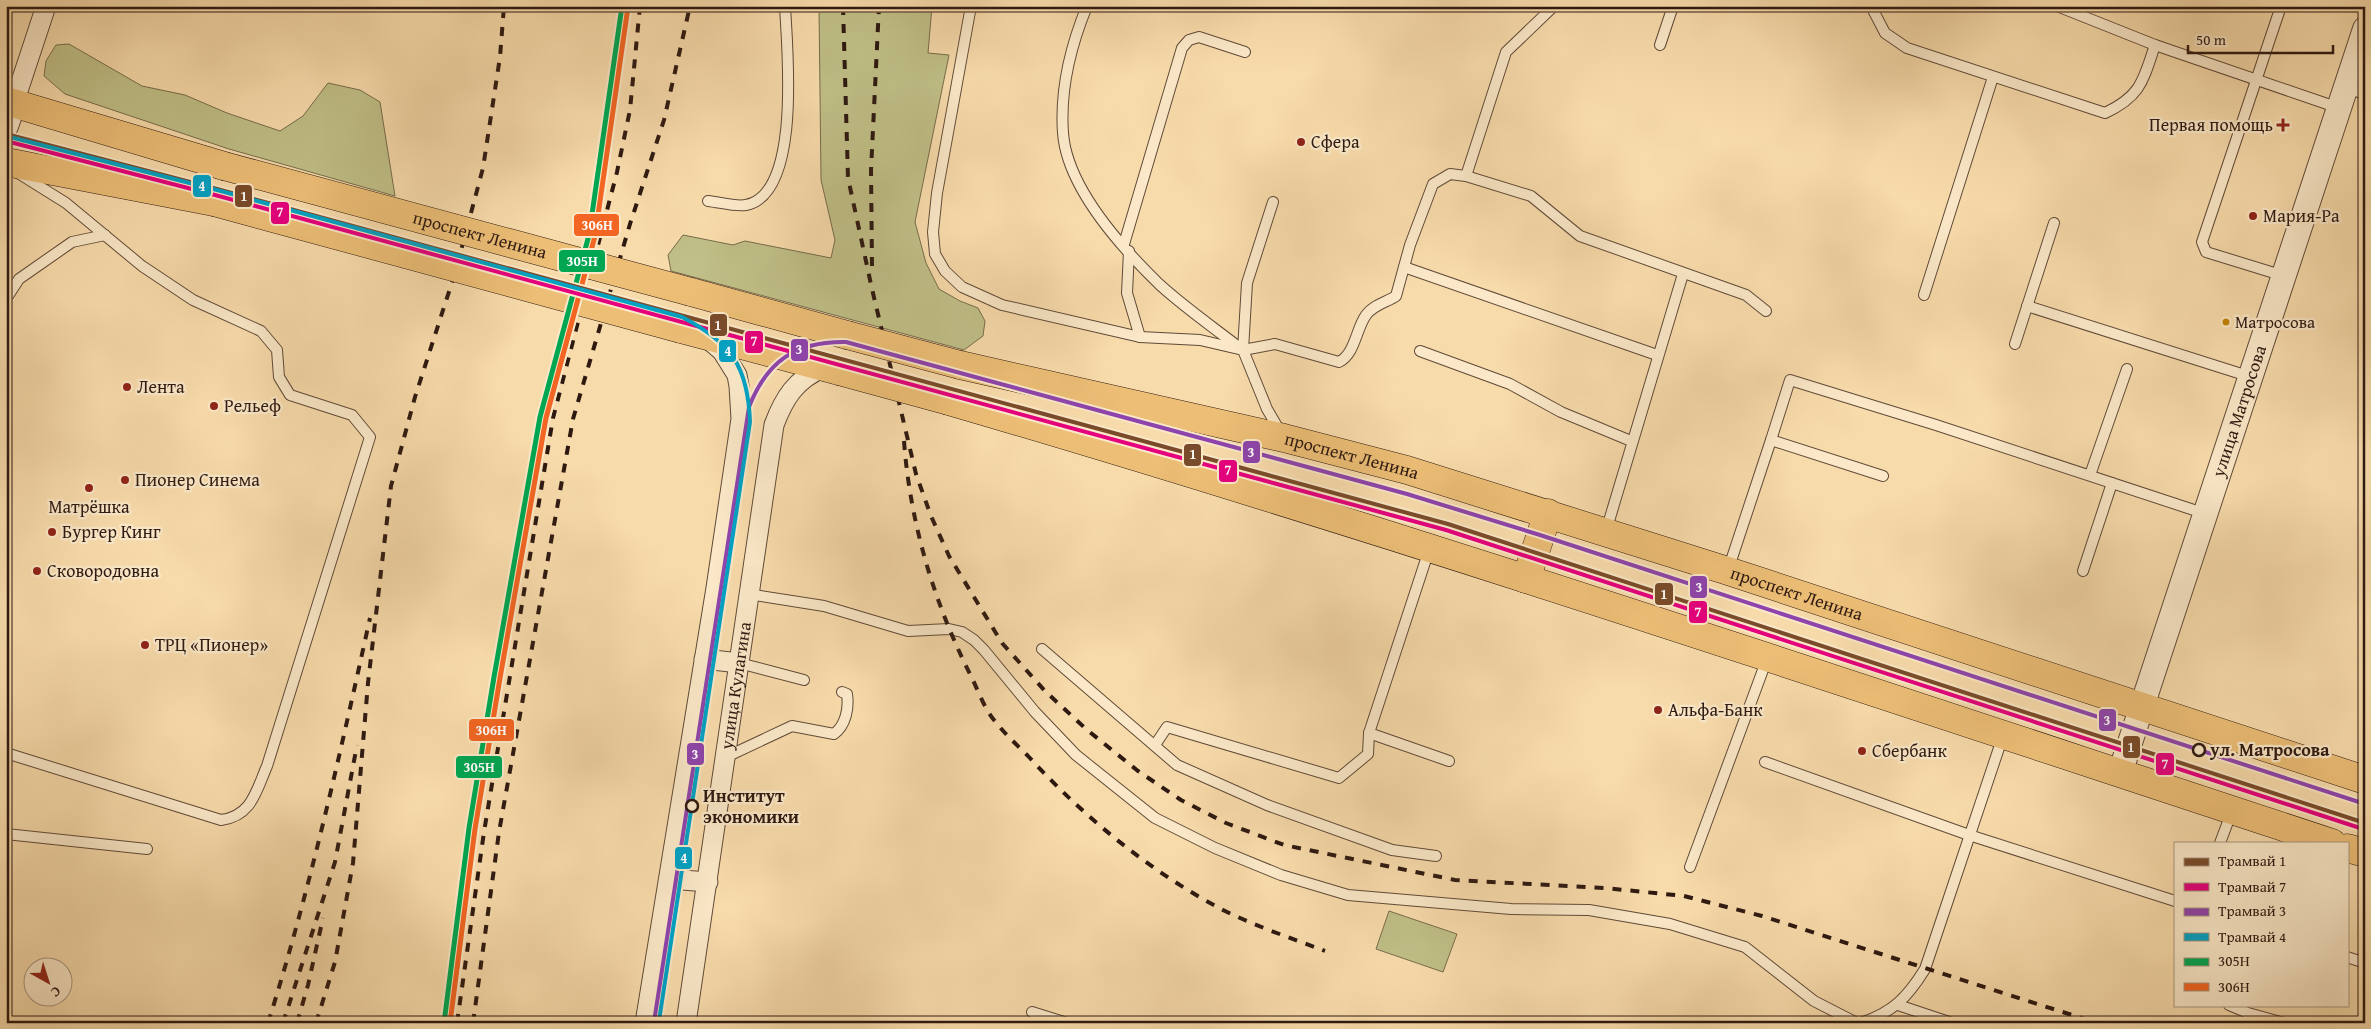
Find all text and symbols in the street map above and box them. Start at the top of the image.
scale bar [2188,22,2334,54]
text: 50 m [2196,29,2227,50]
place label: Первая помощь [2149,111,2273,138]
marker: Первая помощь [2277,119,2289,131]
place label: Сфера [1311,128,1360,155]
marker: Сфера [1295,136,1307,148]
line badge: 4 [192,174,212,198]
text: 4 [198,176,206,196]
line badge: 1 [234,184,253,208]
text: 1 [240,186,248,206]
line badge: 7 [270,201,290,225]
text: 7 [276,202,284,222]
place label: Мария-Ра [2263,202,2340,229]
street label: проспект Ленина [410,204,550,266]
marker: Мария-Ра [2247,210,2259,222]
line badge: 306Н [573,213,620,237]
text: 306Н [581,215,613,235]
line badge: 305Н [558,249,606,273]
text: 305Н [566,251,598,271]
place label: Матросова [2235,309,2315,334]
line badge: 1 [709,313,728,337]
text: 1 [714,315,722,335]
marker: Матросова [2221,317,2231,327]
line badge: 7 [744,330,764,354]
text: 7 [750,331,758,351]
line badge: 3 [790,338,809,362]
line badge: 4 [718,339,737,363]
text: 3 [795,339,803,359]
text: 4 [724,341,732,361]
street label: улица Матросова [2204,341,2273,481]
place label: Лента [137,373,185,400]
marker: Лента [121,381,133,393]
place label: Рельеф [224,392,281,419]
marker: Рельеф [208,400,220,412]
street label: проспект Ленина [1282,425,1423,486]
line badge: 3 [1242,440,1261,464]
text: 3 [1247,442,1255,462]
line badge: 1 [1183,443,1202,467]
text: 1 [1189,444,1197,464]
line badge: 7 [1218,459,1238,483]
text: 7 [1224,460,1232,480]
place label: Пионер Синема [135,466,260,493]
marker: Пионер Синема [119,474,131,486]
marker: Матрёшка [83,482,95,494]
place label: Матрёшка [48,493,130,520]
place label: Бургер Кинг [62,518,161,545]
marker: Бургер Кинг [46,526,58,538]
place label: Сковородовна [47,557,159,584]
street label: проспект Ленина [1727,559,1867,627]
marker: Сковородовна [31,565,43,577]
line badge: 3 [1689,575,1708,599]
text: 3 [1695,577,1703,597]
line badge: 1 [1654,582,1674,606]
text: 1 [1660,584,1668,604]
line badge: 7 [1688,600,1708,624]
text: 7 [1694,602,1702,622]
street label: улица Кулагина [712,620,758,752]
place label: ТРЦ «Пионер» [155,631,268,658]
marker: ТРЦ «Пионер» [139,639,151,651]
place label: Альфа-Банк [1668,696,1763,723]
marker: Альфа-Банк [1652,704,1664,716]
line badge: 3 [2098,708,2117,732]
text: 3 [2103,710,2111,730]
line badge: 306Н [468,718,515,742]
text: 306Н [475,720,507,740]
line badge: 1 [2122,735,2141,759]
place label: ул. Матросова [2209,736,2330,763]
place label: Сбербанк [1872,737,1947,764]
text: 1 [2127,737,2135,757]
line badge: 3 [686,742,705,766]
marker: ул. Матросова [2192,743,2206,757]
text: 3 [691,744,699,764]
marker: Сбербанк [1856,745,1868,757]
line badge: 7 [2155,752,2175,776]
text: 7 [2161,754,2169,774]
line badge: 305Н [455,755,503,779]
text: 305Н [463,757,495,777]
place label: Институт экономики [703,782,799,830]
marker: Институт экономики [685,799,699,813]
legend [2174,842,2348,1006]
line badge: 4 [674,846,693,870]
text: 4 [680,848,688,868]
text: Трамвай 1 [2218,850,2286,871]
text: Трамвай 7 [2218,876,2286,897]
text: Трамвай 3 [2218,900,2286,921]
text: Трамвай 4 [2218,926,2286,947]
text: 305Н [2218,950,2250,971]
north arrow [22,956,72,1006]
text: 306Н [2218,976,2250,997]
text: С [47,982,66,1002]

